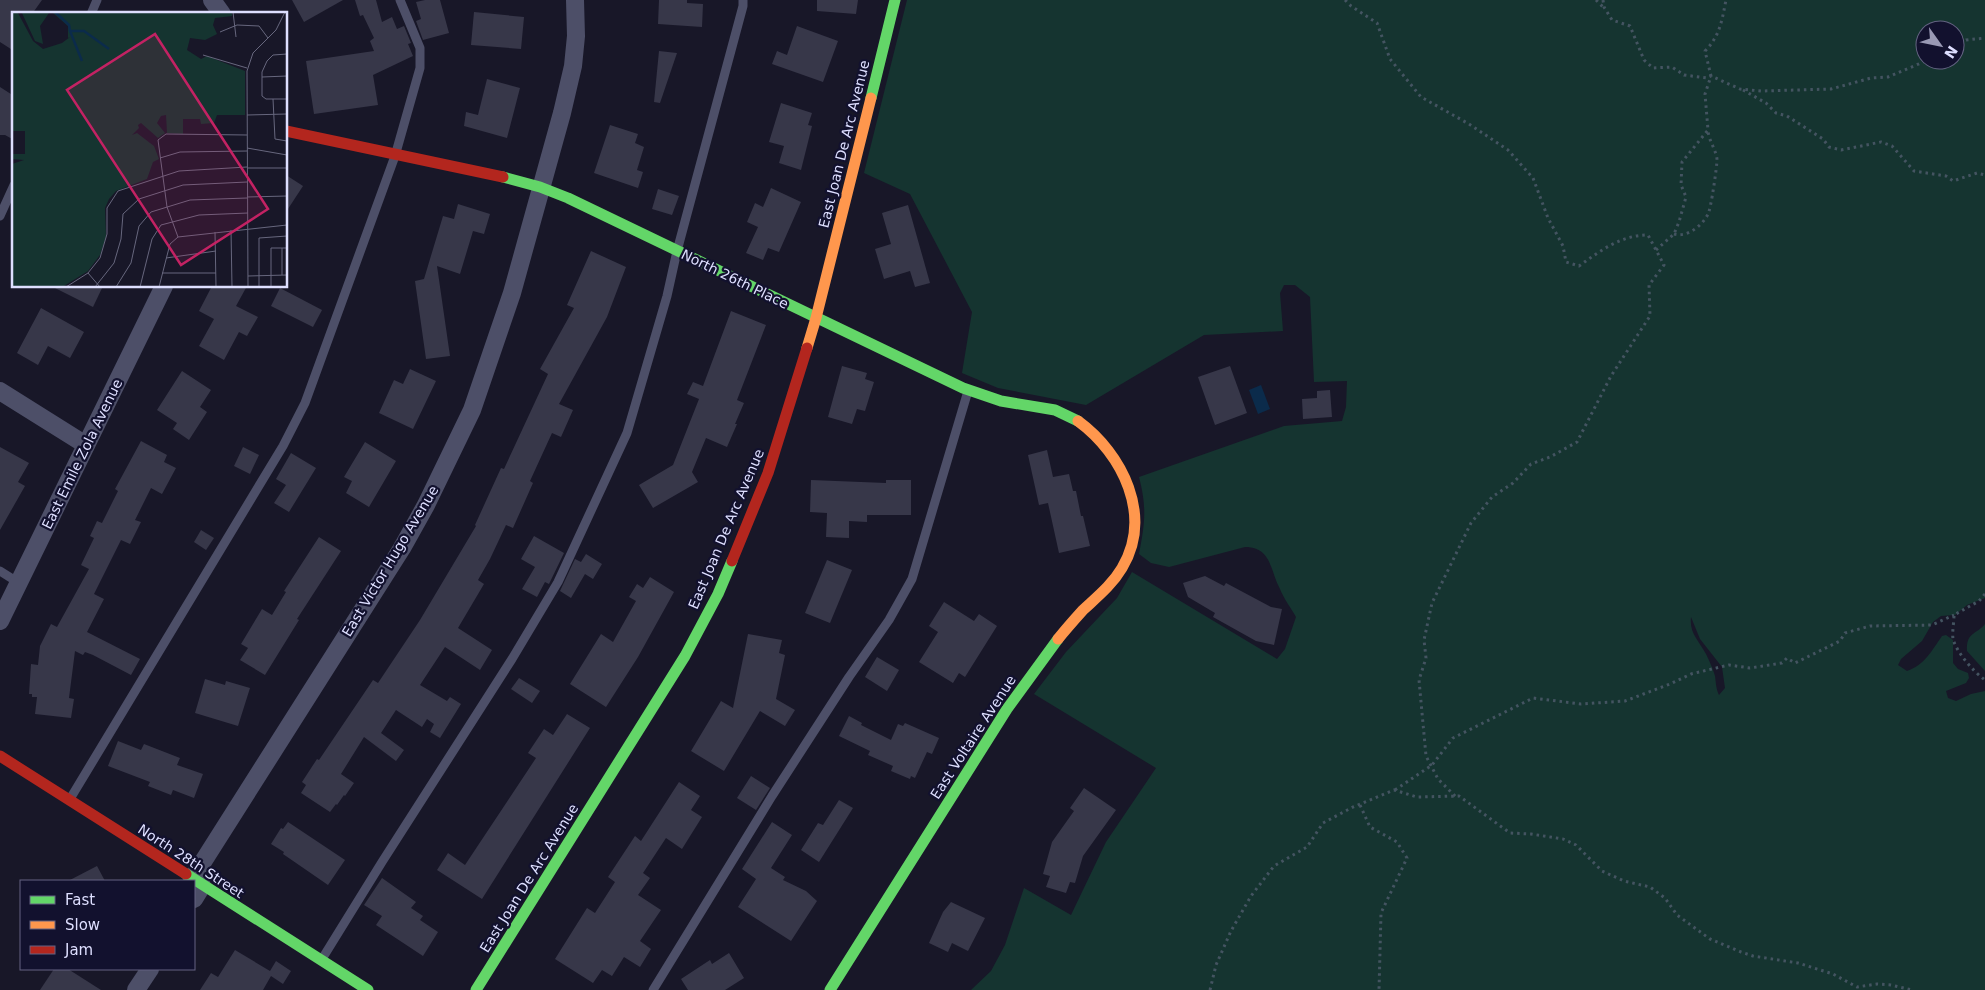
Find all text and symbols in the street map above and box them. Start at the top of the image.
inset map [12,12,288,288]
north arrow [1915,20,1965,70]
text: N [1941,43,1961,61]
street label: East Joan De Arc Avenue [815,58,873,230]
street label: North 26th Place [679,246,791,312]
street label: East Emile Zola Avenue [39,376,125,532]
street label: East Joan De Arc Avenue [685,447,767,611]
street label: East Victor Hugo Avenue [339,483,441,639]
street label: East Voltaire Avenue [927,672,1019,802]
street label: East Joan De Arc Avenue [477,801,581,955]
street label: North 28th Street [135,821,247,901]
legend [20,880,195,970]
text: Fast [65,891,95,909]
text: Slow [65,916,100,934]
text: Jam [64,941,93,959]

